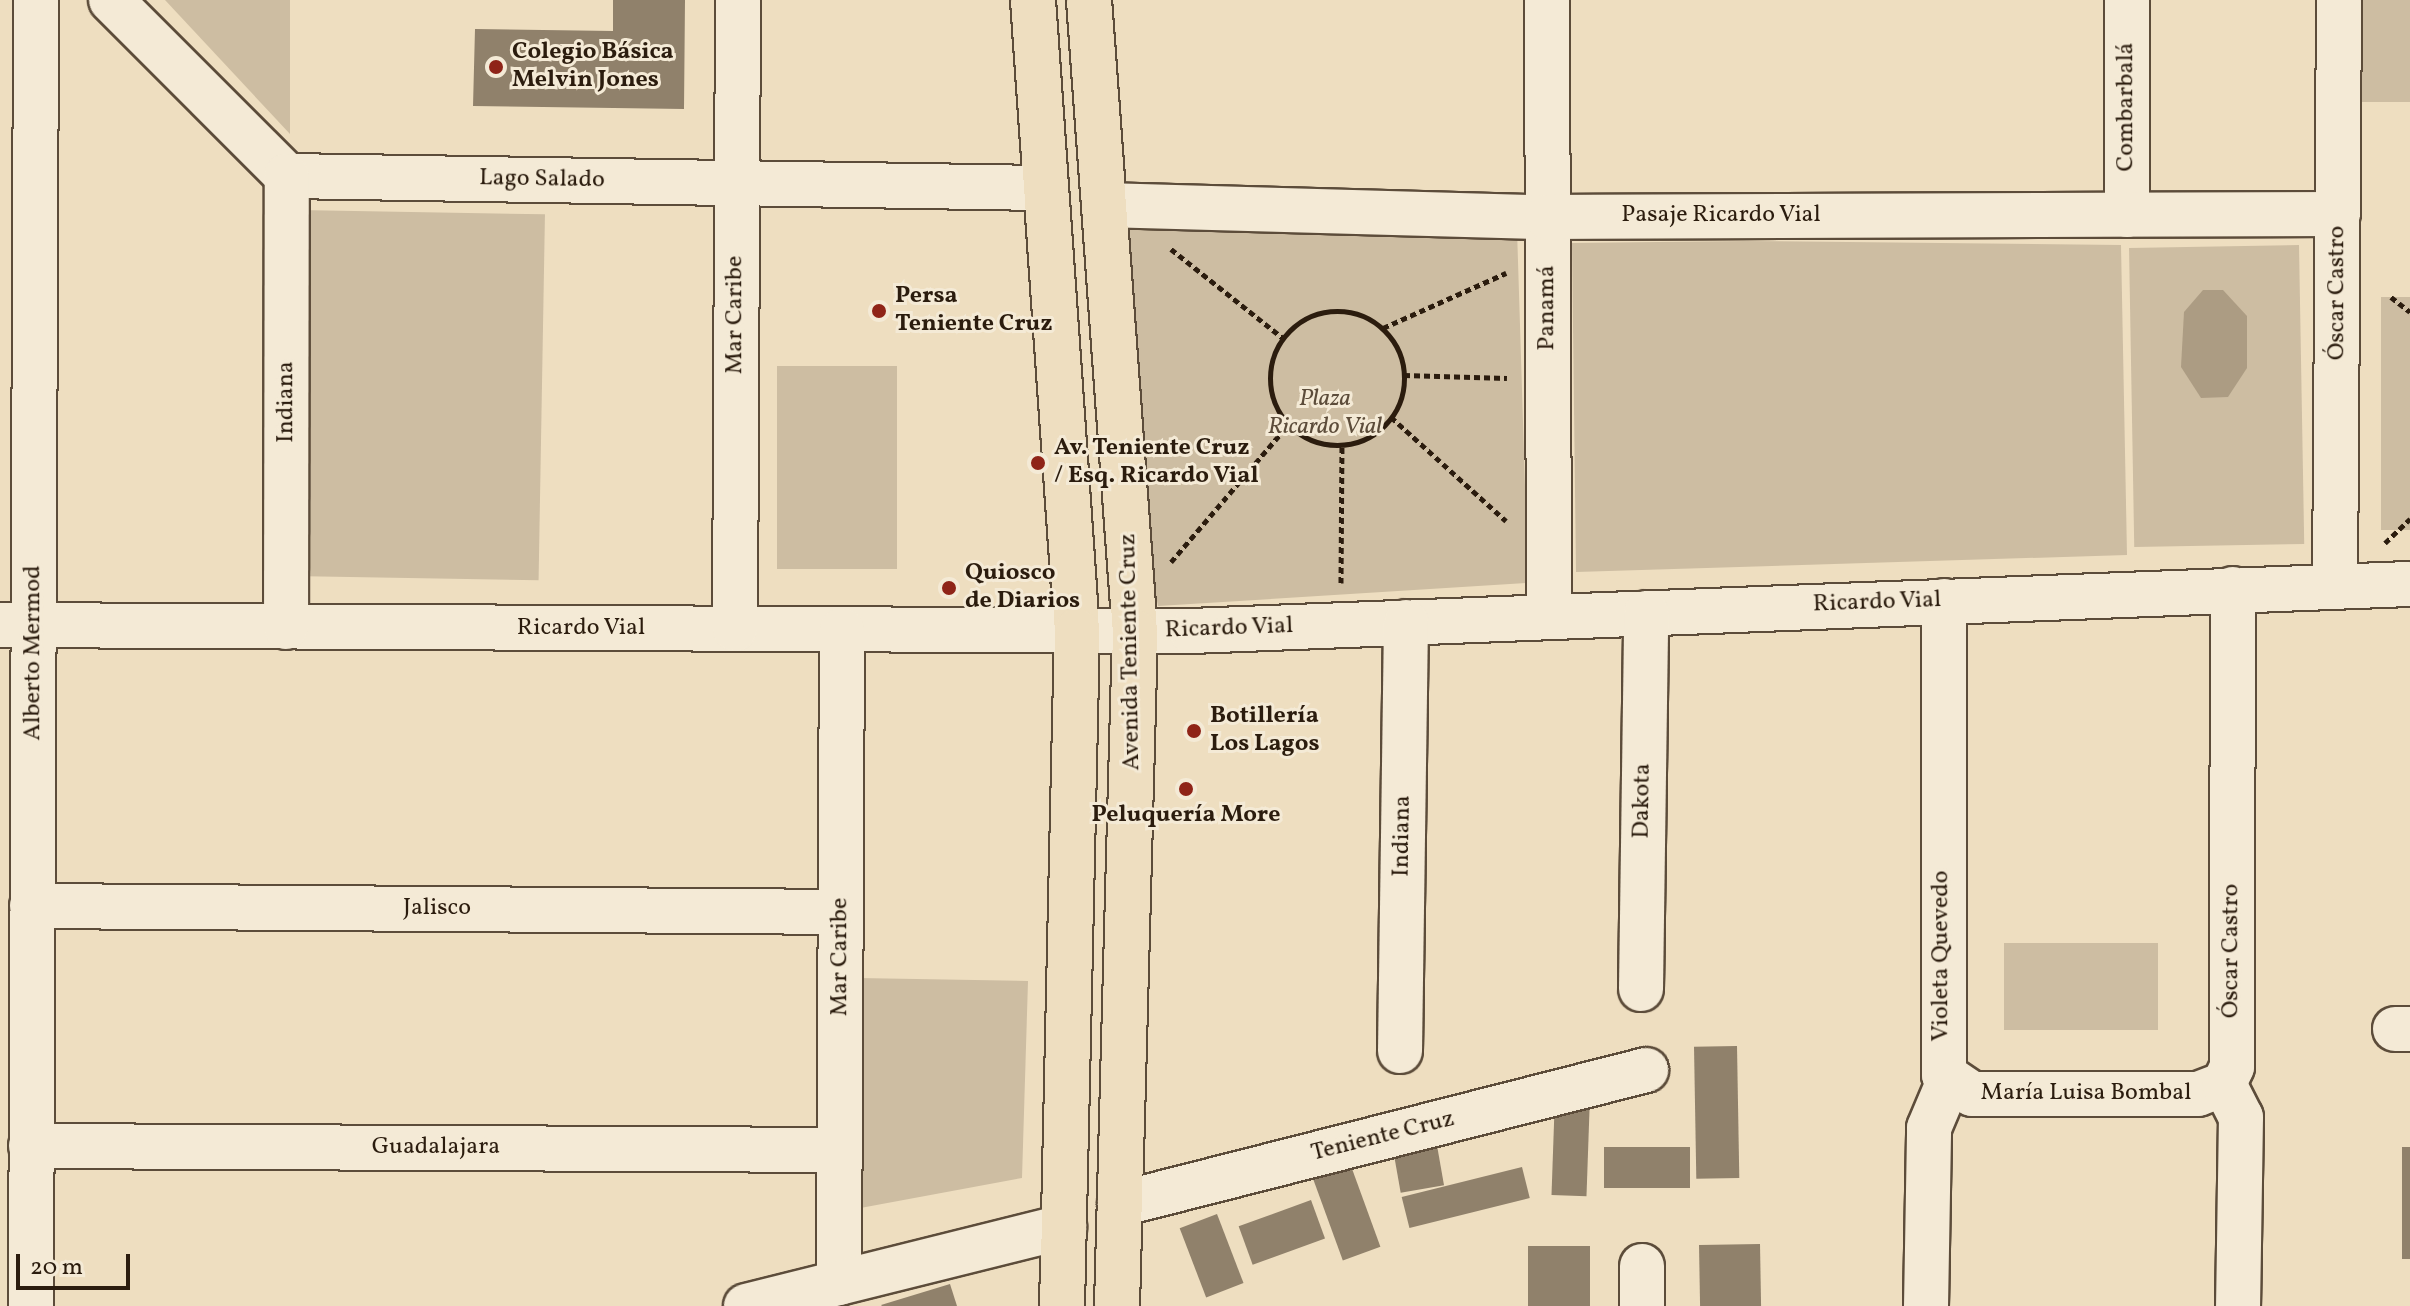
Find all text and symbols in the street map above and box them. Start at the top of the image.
place label: Colegio Básica Melvin Jones [512,39,674,95]
street label: Combarbalá [2113,42,2141,172]
marker: Colegio Básica Melvin Jones [487,58,505,76]
street label: Lago Salado [479,165,605,195]
street label: Pasaje Ricardo Vial [1621,202,1821,230]
street label: Óscar Castro [2324,226,2352,360]
street label: Mar Caribe [722,256,750,374]
street label: Panamá [1534,265,1562,351]
place label: Persa Teniente Cruz [895,283,1052,339]
marker: Persa Teniente Cruz [870,302,888,320]
street label: Indiana [273,361,301,443]
park label: Plaza Ricardo Vial [1268,386,1382,442]
place label: Av. Teniente Cruz / Esq. Ricardo Vial [1054,435,1259,491]
marker: Av. Teniente Cruz / Esq. Ricardo Vial [1029,454,1047,472]
street label: Avenida Teniente Cruz [1115,533,1147,771]
place label: Quiosco de Diarios [965,560,1080,616]
street label: Alberto Mermod [20,565,48,741]
marker: Quiosco de Diarios [940,579,958,597]
street label: Ricardo Vial [1812,586,1942,620]
street label: Ricardo Vial [1164,612,1294,646]
street label: Ricardo Vial [516,615,646,643]
place label: Botillería Los Lagos [1210,703,1320,759]
marker: Botillería Los Lagos [1185,722,1203,740]
street label: Dakota [1628,763,1658,839]
marker: Peluquería More [1177,780,1195,798]
street label: Indiana [1388,795,1418,877]
place label: Peluquería More [1091,802,1281,830]
street label: Violeta Quevedo [1928,870,1956,1042]
street label: Óscar Castro [2218,884,2246,1018]
street label: Jalisco [403,895,471,923]
street label: Mar Caribe [827,898,855,1016]
street label: María Luisa Bombal [1981,1080,2191,1108]
street label: Teniente Cruz [1308,1105,1458,1169]
street label: Guadalajara [372,1134,500,1162]
scale bar [20,1238,134,1288]
text: 20 m [30,1251,83,1285]

